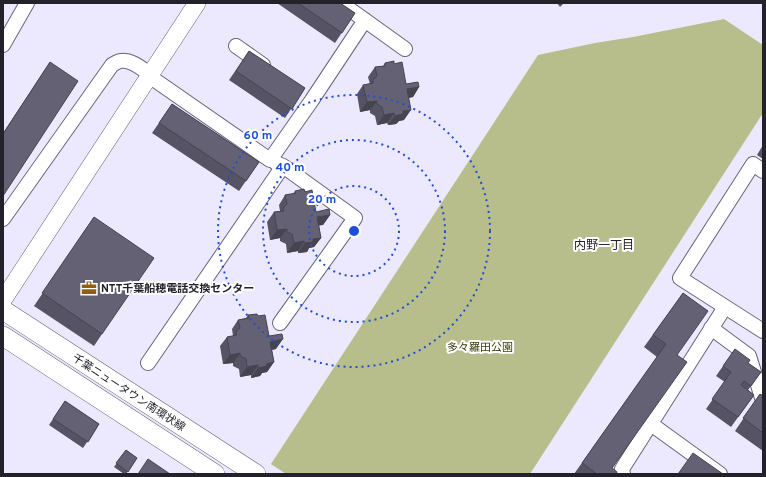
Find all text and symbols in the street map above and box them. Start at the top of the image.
text: 60 m [244,128,272,144]
text: 40 m [275,160,305,176]
text: 20 m [308,192,336,208]
centre of rings [347,224,361,238]
district label: 内野一丁目 [574,238,634,254]
office icon: NTT千葉船穂電話交換センター [80,279,98,297]
place label: NTT千葉船穂電話交換センター [101,282,254,296]
park label: 多々羅田公園 [447,341,513,355]
street label: 千葉ニュータウン南環状線 [69,351,188,435]

